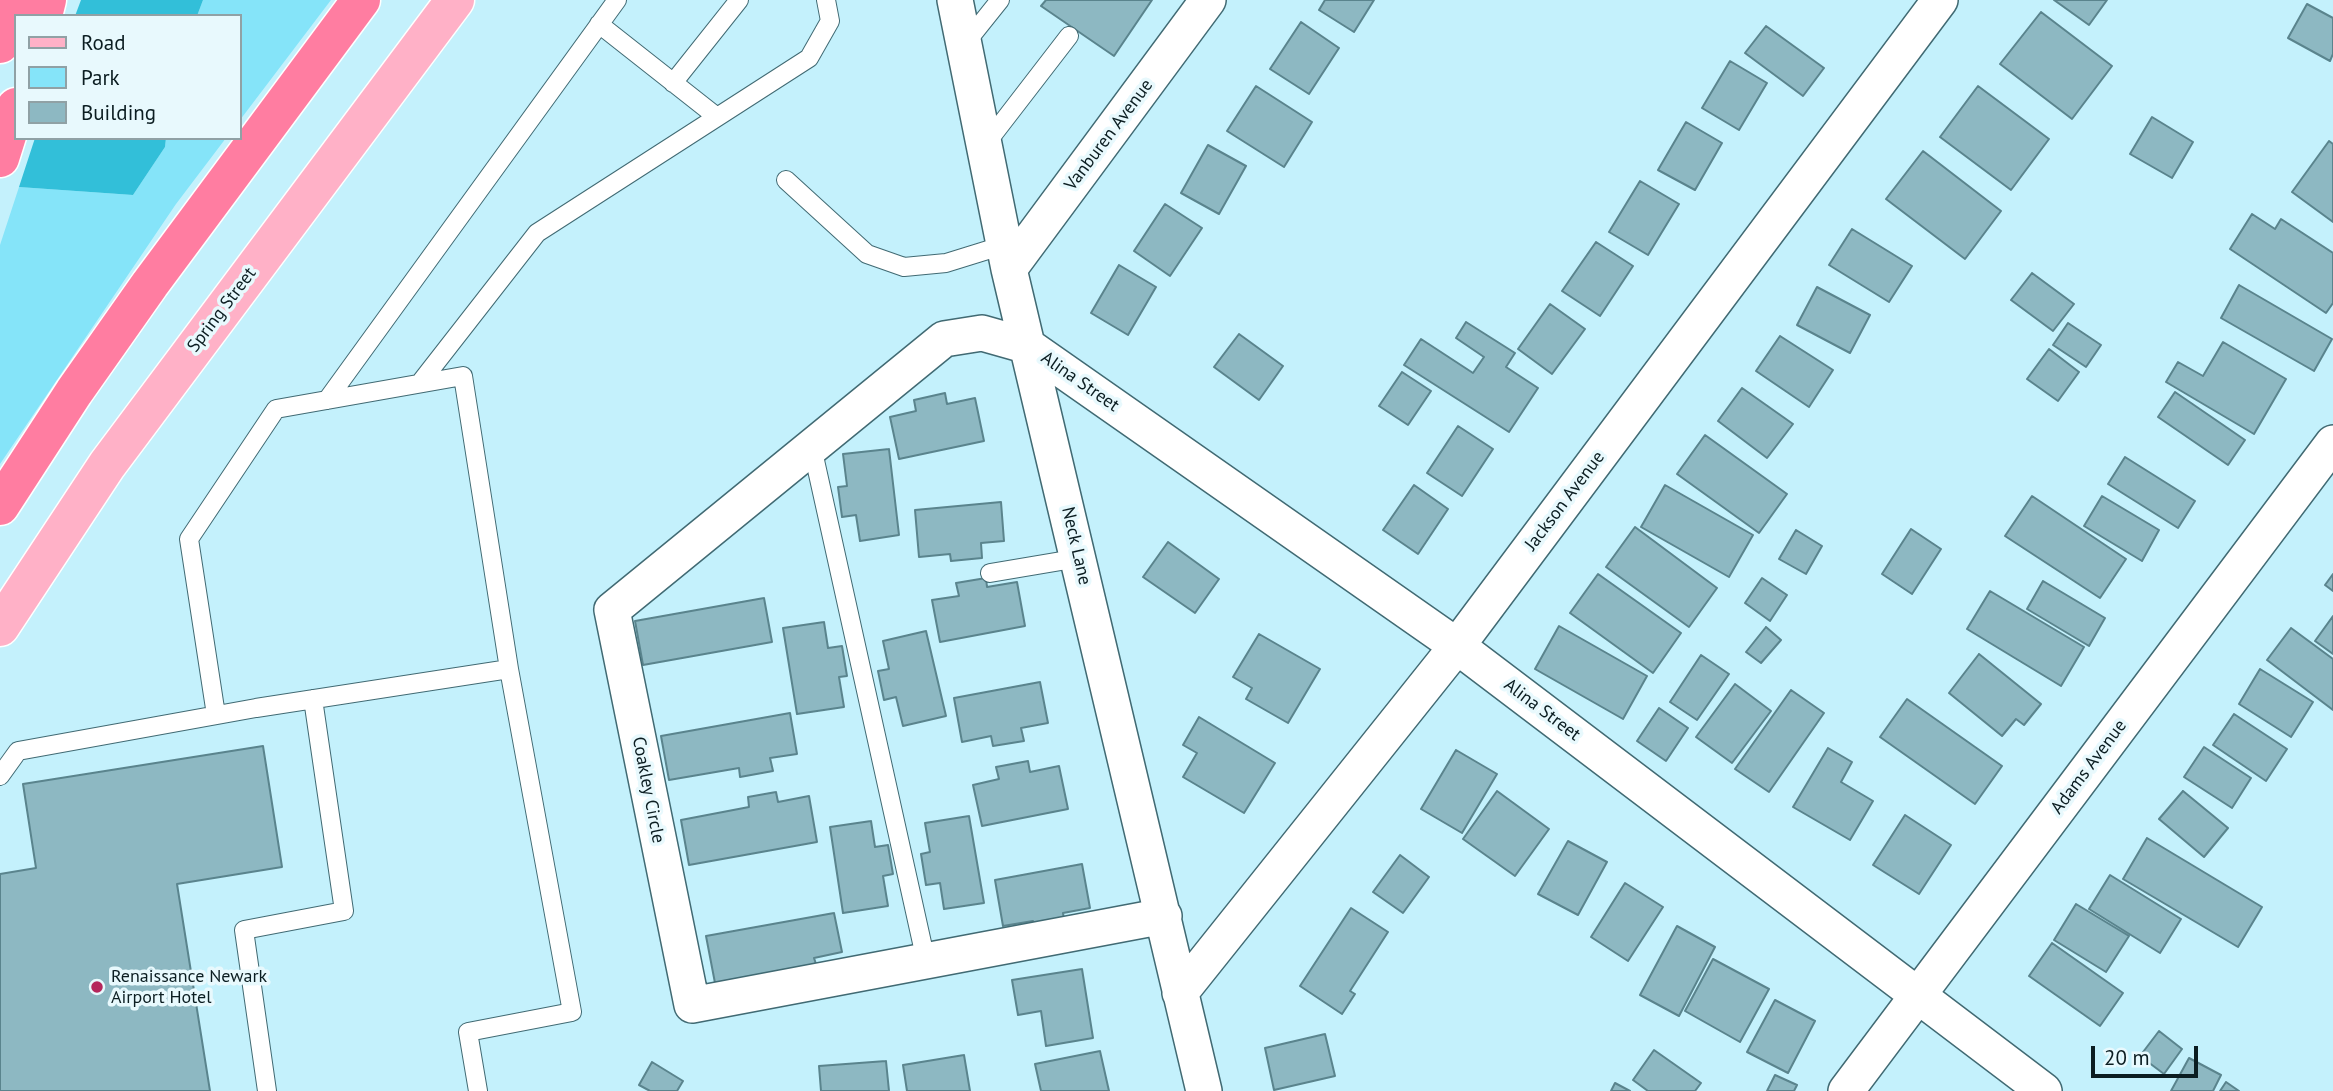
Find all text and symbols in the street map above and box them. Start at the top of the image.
legend [14,14,242,140]
text: Road [81,29,125,56]
text: Park [81,64,120,91]
street label: Vanburen Avenue [1060,75,1158,195]
text: Building [81,99,156,126]
street label: Spring Street [183,263,261,357]
street label: Alina Street [1037,347,1123,417]
street label: Jackson Avenue [1521,447,1609,555]
street label: Neck Lane [1057,505,1095,587]
street label: Alina Street [1499,674,1585,746]
street label: Adams Avenue [2047,716,2131,818]
street label: Coakley Circle [627,735,669,845]
place label: Renaissance Newark Airport Hotel [111,966,267,1009]
marker: Renaissance Newark Airport Hotel [89,979,105,995]
scale bar [2095,1032,2202,1076]
text: 20 m [2104,1044,2150,1071]

